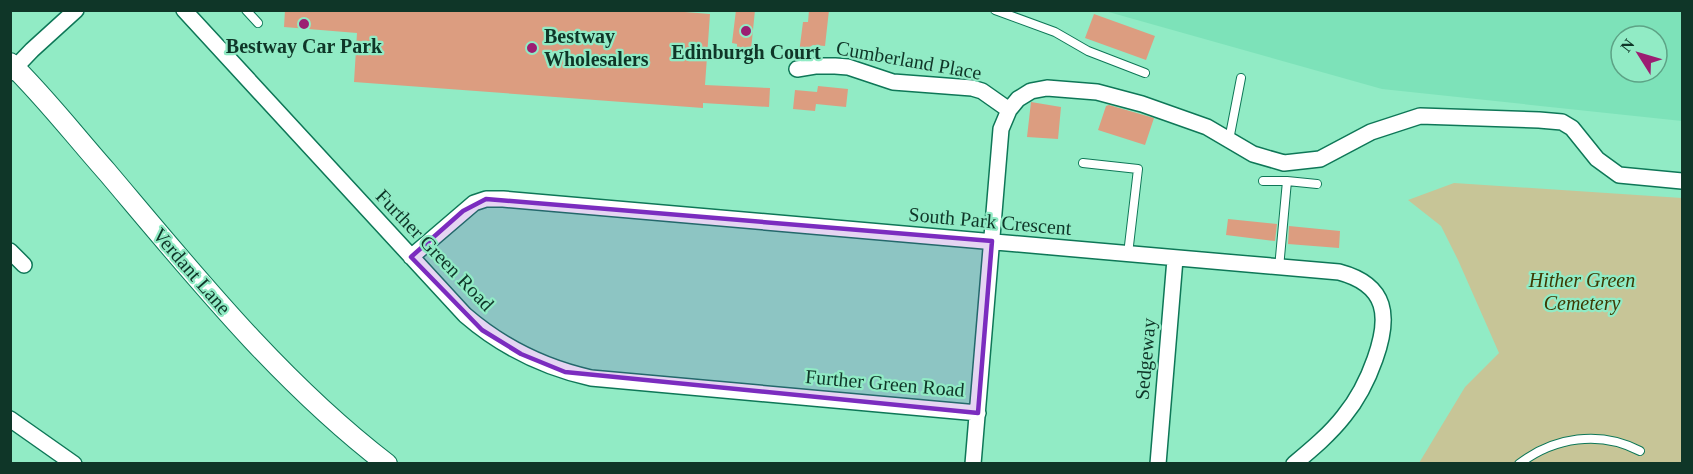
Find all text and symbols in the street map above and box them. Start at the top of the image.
marker: Bestway Car Park [297,17,311,31]
marker: Edinburgh Court [739,24,753,38]
north arrow [1609,24,1669,84]
place label: Bestway Wholesalers [544,25,649,70]
place label: Bestway Car Park [226,35,383,58]
text: N [1617,35,1638,55]
street label: Cumberland Place [835,36,983,84]
marker: Bestway Wholesalers [525,41,539,55]
place label: Edinburgh Court [671,41,821,64]
street label: Further Green Road [372,185,498,315]
street label: South Park Crescent [908,203,1073,239]
street label: Verdant Lane [149,223,236,319]
park label: Hither Green Cemetery [1528,269,1635,315]
street label: Sedgeway [1130,317,1161,401]
street label: Further Green Road [804,365,966,401]

